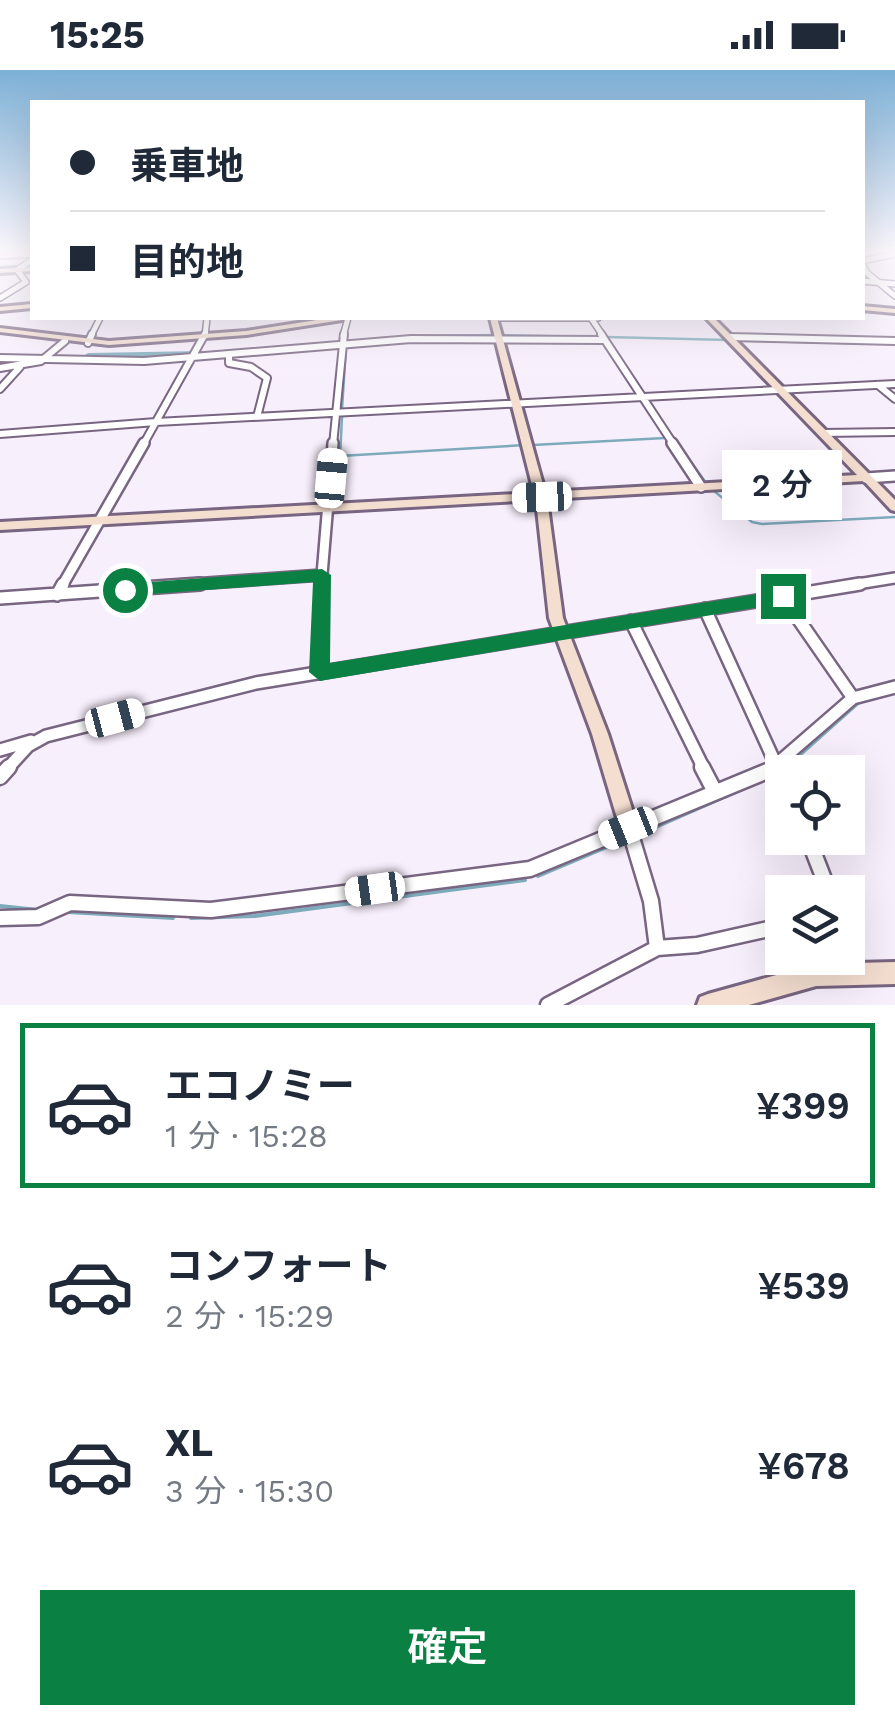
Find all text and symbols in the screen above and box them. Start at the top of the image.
text: 15:25 [50,13,145,57]
text: 乗車地 [130,144,244,188]
text: 目的地 [130,240,244,284]
car [313,447,349,509]
callout: 2 分 [723,451,843,521]
text: 2 分 [752,466,812,504]
car [511,481,573,513]
route start [103,568,148,613]
route end [761,574,806,619]
car [82,696,148,740]
map controls [765,755,865,975]
button: locate [765,755,865,855]
car [595,803,661,853]
car [343,870,407,908]
button: layers [765,875,865,975]
icon: car [45,1061,135,1151]
text: エコノミー [165,1064,355,1108]
text: ¥399 [756,1084,850,1128]
text: 1 分 · 15:28 [165,1117,328,1155]
icon: car [45,1241,135,1331]
text: コンフォート [165,1244,392,1288]
text: ¥539 [757,1264,850,1308]
text: 2 分 · 15:29 [165,1297,334,1335]
icon: car [45,1421,135,1511]
text: XL [165,1421,213,1465]
text: ¥678 [757,1444,850,1488]
text: 3 分 · 15:30 [165,1472,334,1510]
button: 確定 [40,1590,855,1705]

